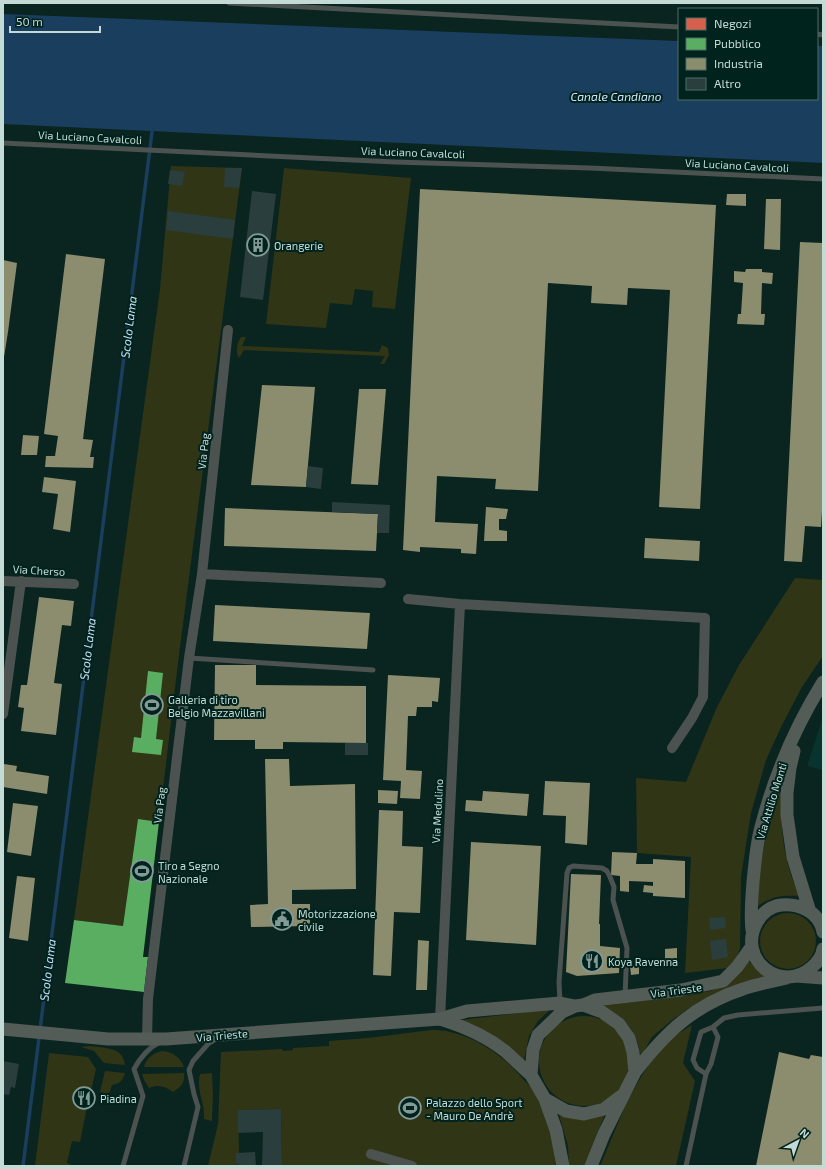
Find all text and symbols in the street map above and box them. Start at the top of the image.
scale bar [10,8,100,34]
legend [678,8,818,100]
text: 50 m [16,14,43,28]
text: Negozi [714,16,751,30]
text: Pubblico [714,36,761,50]
text: Industria [714,56,763,70]
text: Altro [714,76,741,90]
water label: Canale Candiano [570,89,662,103]
street label: Via Luciano Cavalcoli [38,128,142,146]
street label: Via Luciano Cavalcoli [361,144,465,160]
street label: Via Luciano Cavalcoli [685,156,789,174]
building icon: Orangerie [245,232,271,258]
place label: Orangerie [274,239,323,252]
water label: Scolo Lama [117,295,139,359]
street label: Via Pag [195,432,211,470]
street label: Via Cherso [12,562,66,578]
water label: Scolo Lama [76,617,98,681]
sports icon: Galleria di tiro Belgio Mazzavillani [139,692,165,718]
place label: Galleria di tiro Belgio Mazzavillani [168,693,265,719]
street label: Via Attilio Monti [753,761,789,841]
street label: Via Medulino [429,778,445,844]
street label: Via Pag [150,786,168,824]
sports icon: Tiro a Segno Nazionale [129,858,155,884]
place label: Tiro a Segno Nazionale [158,859,219,885]
public building icon: Motorizzazione civile [269,906,295,932]
place label: Motorizzazione civile [298,907,376,933]
water label: Scolo Lama [36,938,58,1002]
restaurant icon: Koya Ravenna [579,948,605,974]
place label: Koya Ravenna [608,955,678,968]
street label: Via Trieste [649,980,703,1000]
street label: Via Trieste [196,1026,248,1044]
restaurant icon: Piadina [71,1085,97,1111]
place label: Piadina [100,1092,137,1105]
sports icon: Palazzo dello Sport - Mauro De Andrè [397,1095,423,1121]
place label: Palazzo dello Sport - Mauro De Andrè [426,1096,523,1122]
north arrow [778,1121,818,1161]
text: N [798,1126,812,1141]

